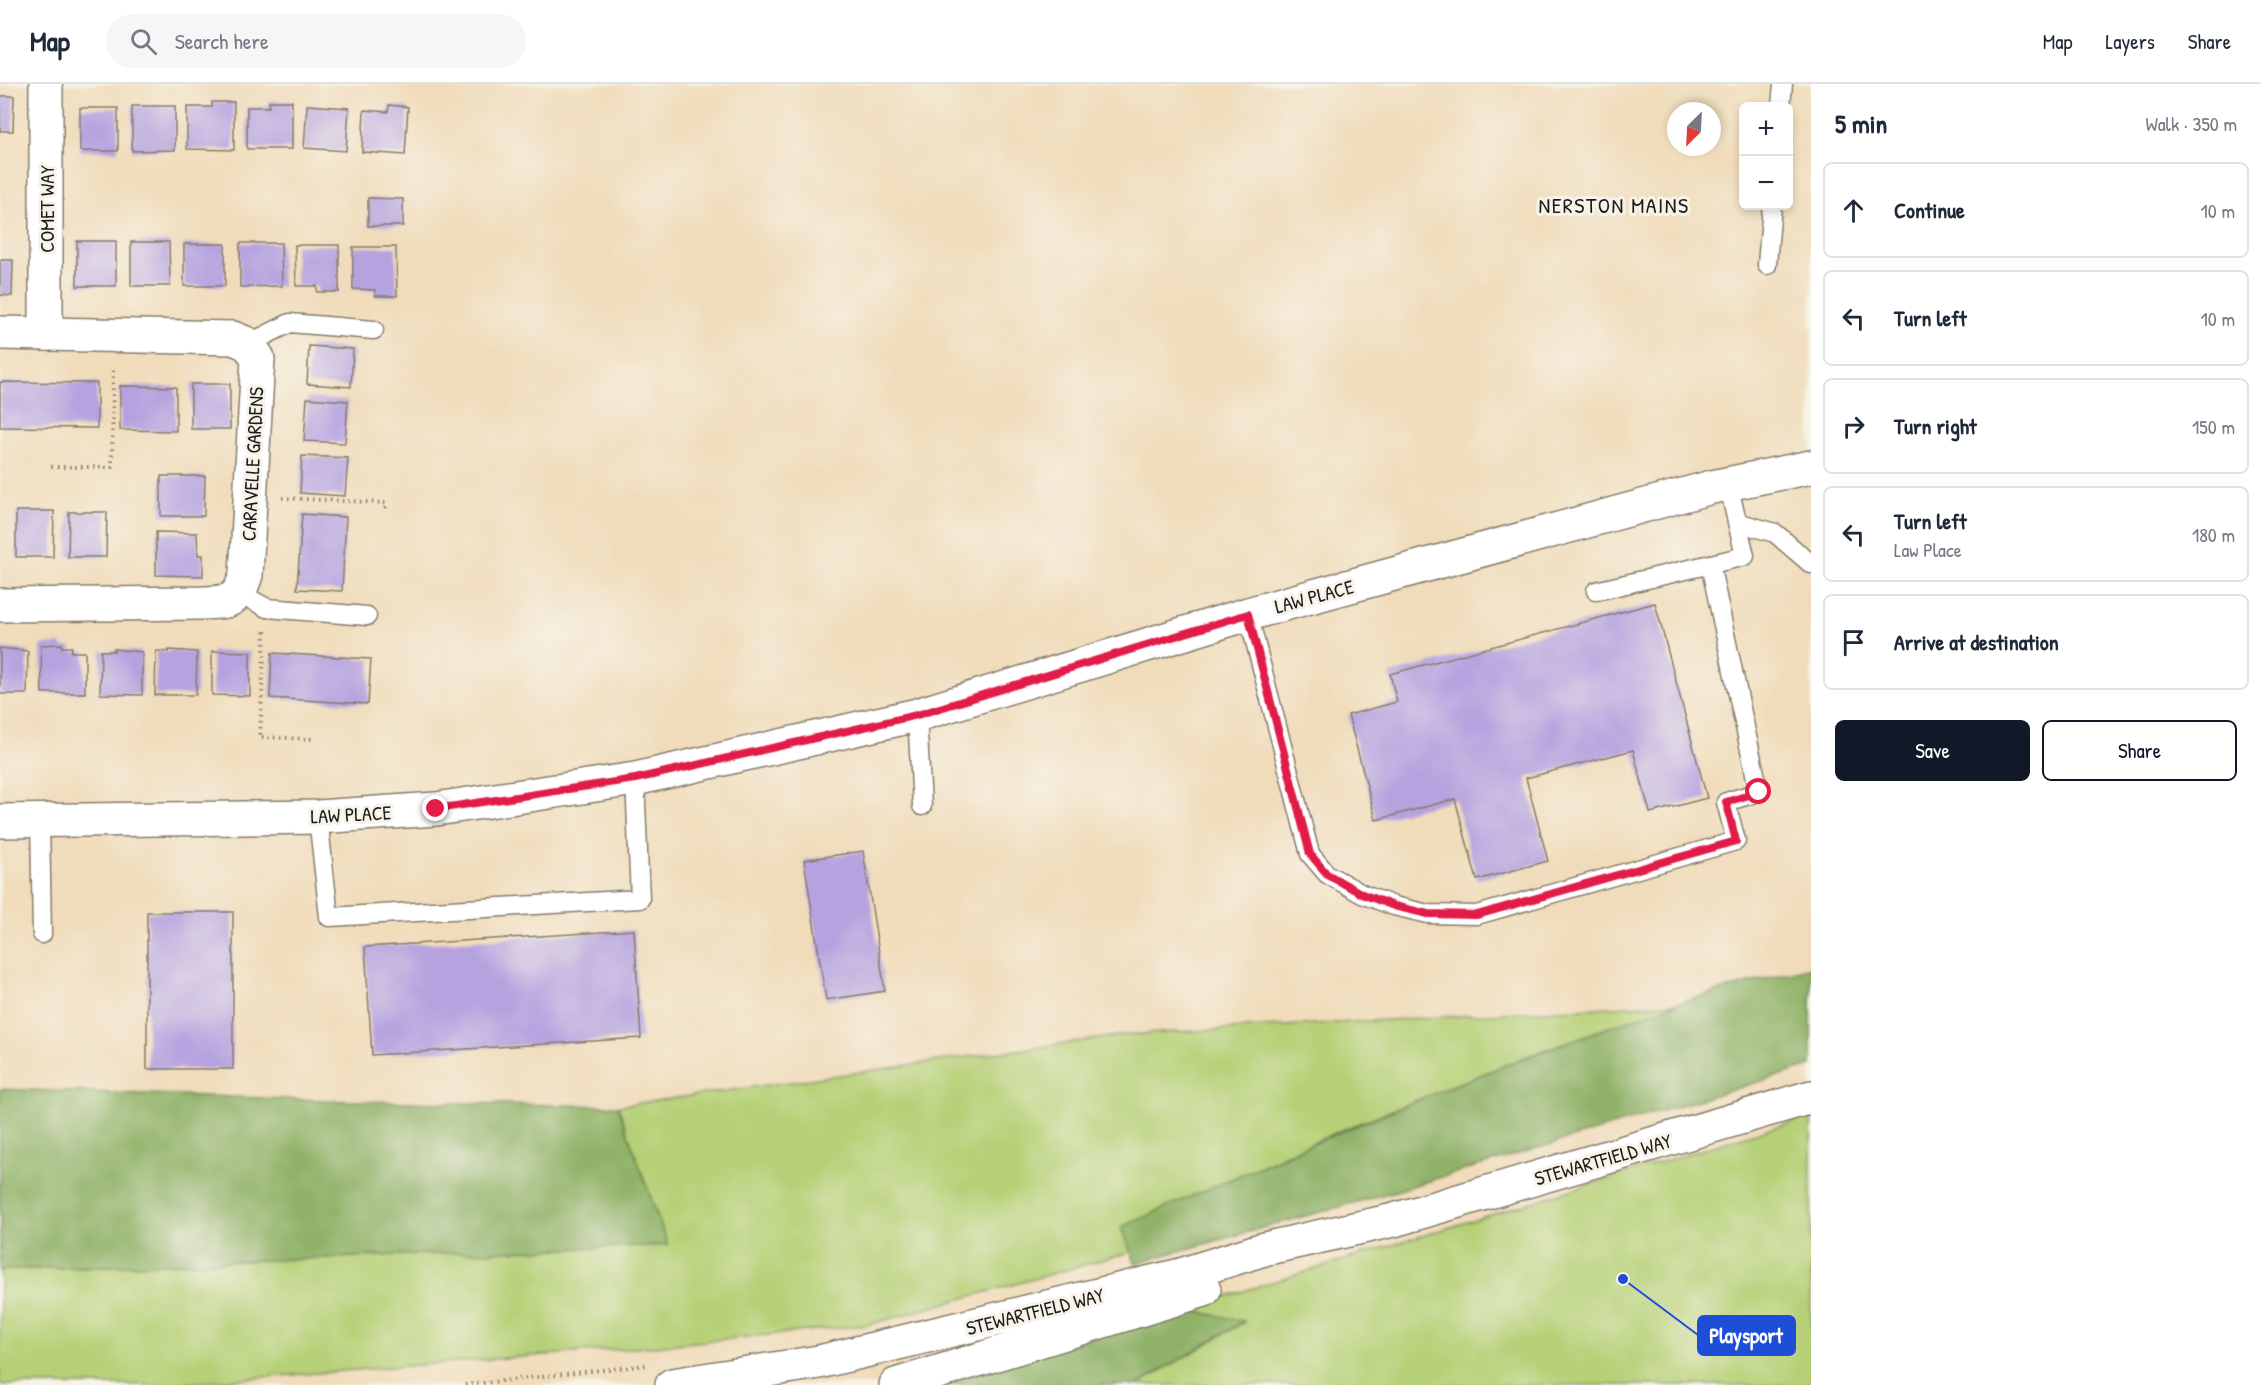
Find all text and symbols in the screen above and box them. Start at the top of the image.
search box [106,14,526,68]
text: Map [30,22,70,60]
icon: search [127,25,160,58]
text: Search here [175,26,269,56]
text: Map [2043,27,2072,56]
text: Layers [2105,27,2155,56]
text: Share [2188,27,2231,56]
north arrow [1667,102,1721,156]
map controls [1739,102,1793,210]
button: + [1739,102,1793,156]
text: 5 min [1835,106,1887,141]
text: Walk · 350 m [2145,110,2237,137]
button: − [1739,156,1793,210]
street label: COMET WAY [33,165,60,253]
district label: NERSTON MAINS [1538,190,1690,220]
icon: ahead [1837,194,1870,227]
text: Continue [1894,195,1965,225]
text: 10 m [2201,197,2235,224]
icon: left [1837,302,1870,335]
text: Turn left [1894,303,1967,333]
text: 10 m [2201,305,2235,332]
street label: CARAVELLE GARDENS [234,386,270,542]
icon: right [1837,410,1870,443]
text: Turn right [1894,411,1977,441]
text: 150 m [2192,413,2235,440]
text: Turn left [1894,506,1967,536]
icon: left [1837,518,1870,551]
text: 180 m [2192,521,2235,548]
text: Law Place [1894,536,1962,563]
street label: LAW PLACE [1272,572,1357,619]
icon: arrive [1837,626,1870,659]
text: Arrive at destination [1894,627,2059,657]
button: Save [1835,720,2030,781]
button: Share [2042,720,2237,781]
route start [1745,778,1771,804]
route end [422,795,448,821]
street label: LAW PLACE [310,798,392,830]
street label: STEWARTFIELD WAY [1531,1126,1675,1191]
street label: STEWARTFIELD WAY [963,1281,1107,1341]
callout: Playsport [1698,1316,1795,1355]
text: Playsport [1709,1321,1784,1351]

